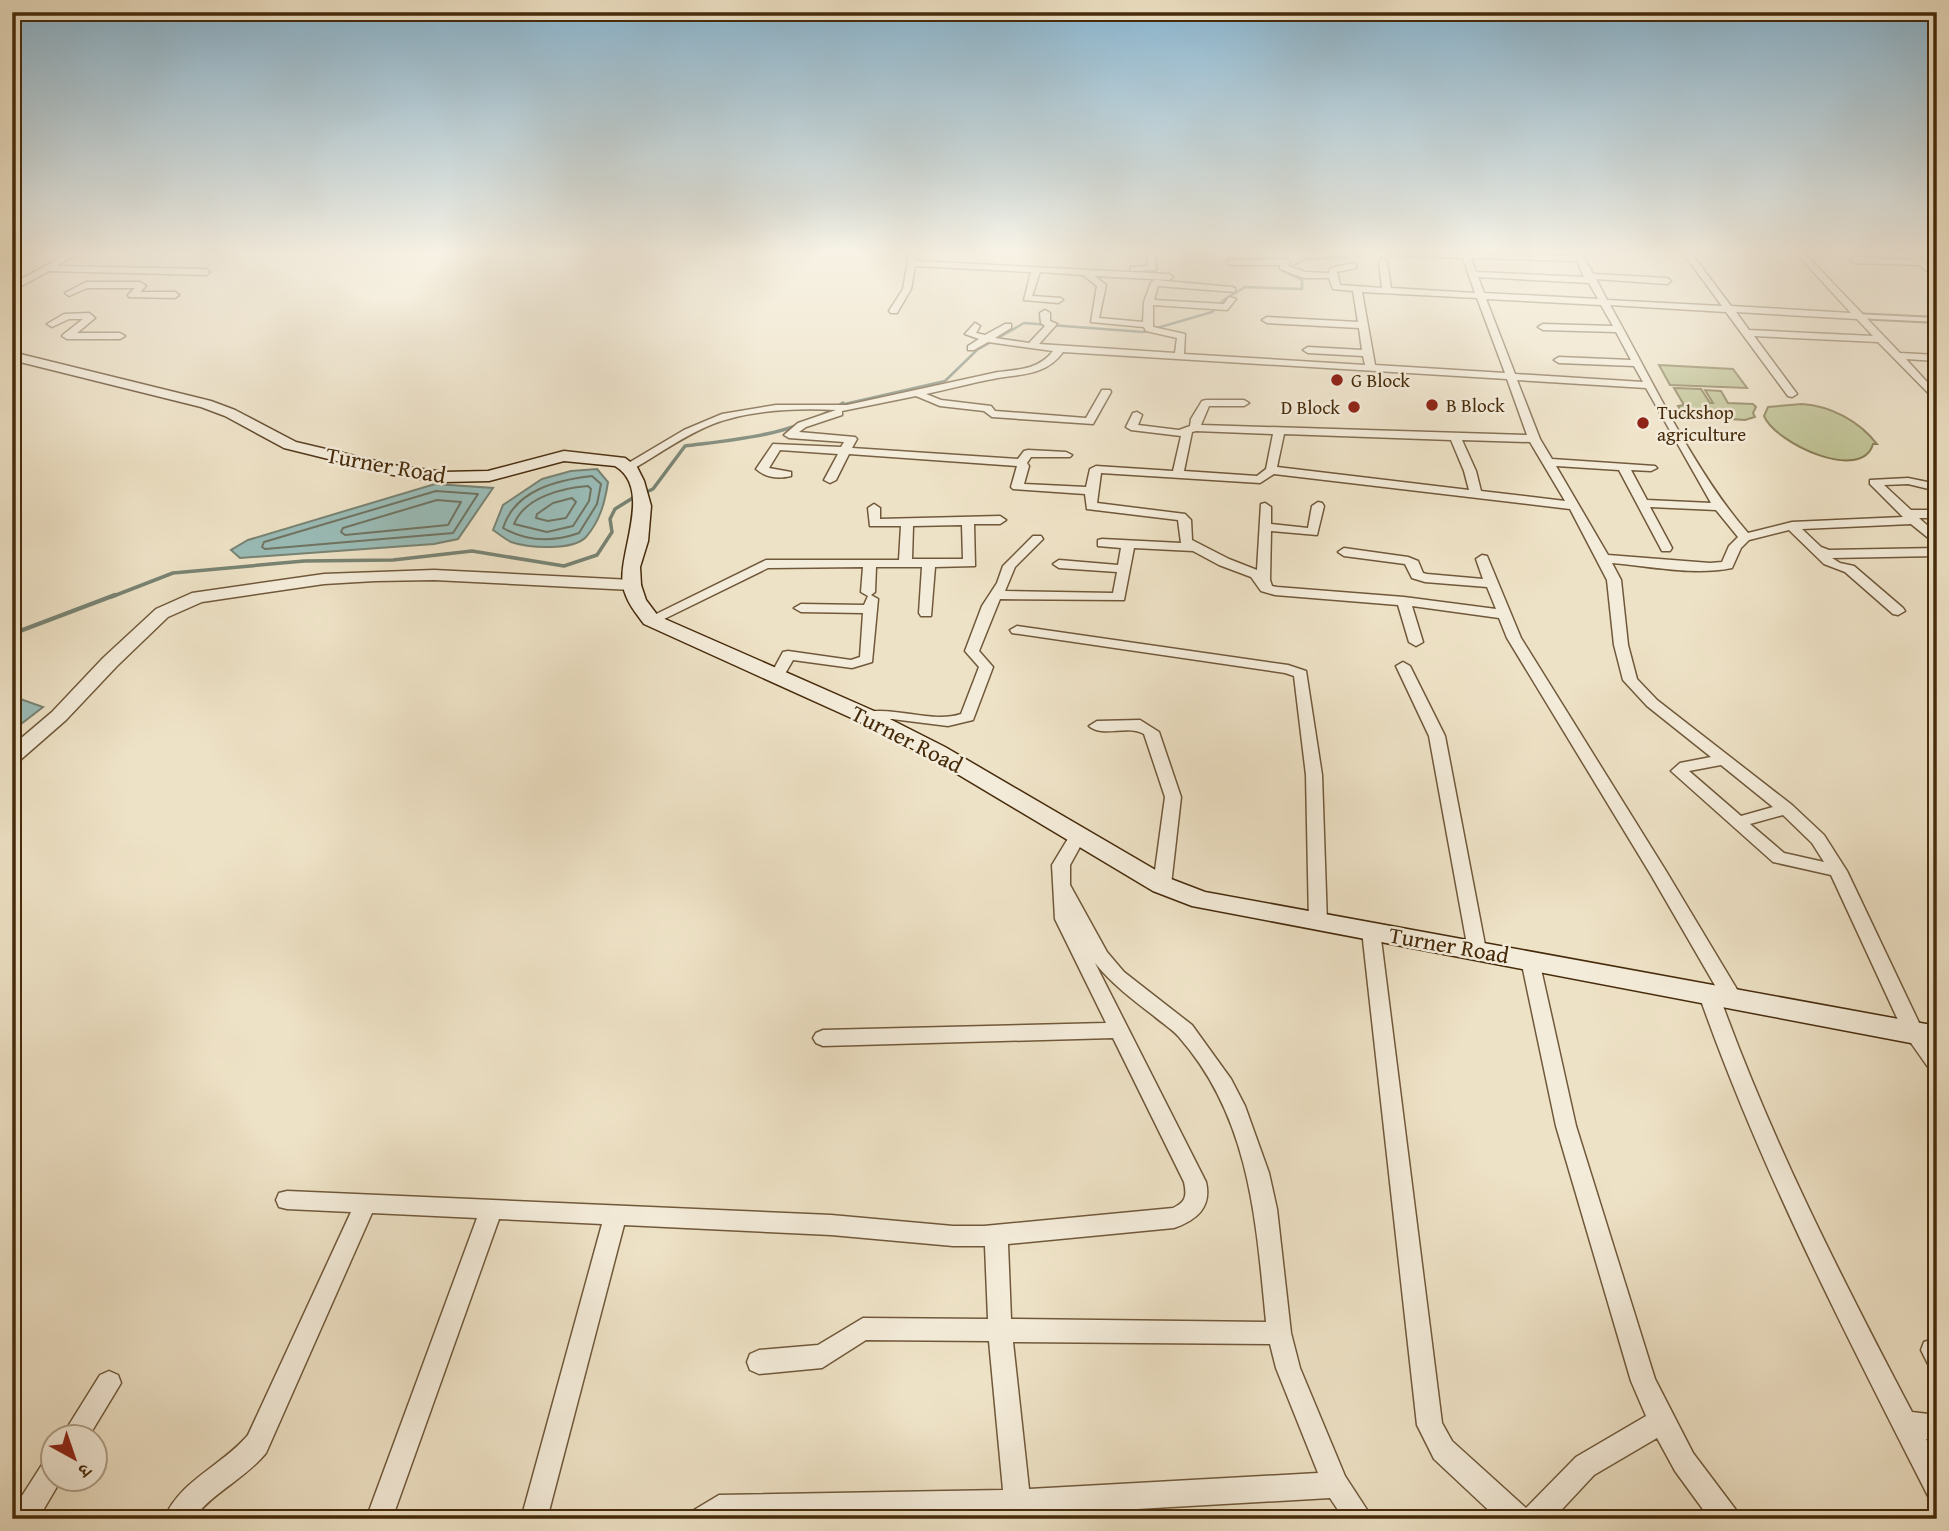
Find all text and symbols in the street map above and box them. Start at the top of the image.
place label: G Block [1351,366,1410,394]
marker: G Block [1329,372,1345,388]
place label: B Block [1446,391,1505,419]
place label: D Block [1281,393,1340,421]
marker: B Block [1424,397,1440,413]
place label: Tuckshop agriculture [1657,398,1746,448]
marker: D Block [1346,399,1362,415]
marker: Tuckshop agriculture [1635,415,1651,431]
street label: Turner Road [324,438,449,491]
street label: Turner Road [846,696,969,781]
street label: Turner Road [1387,918,1512,971]
north arrow [38,1422,108,1492]
text: उ [71,1456,99,1486]

